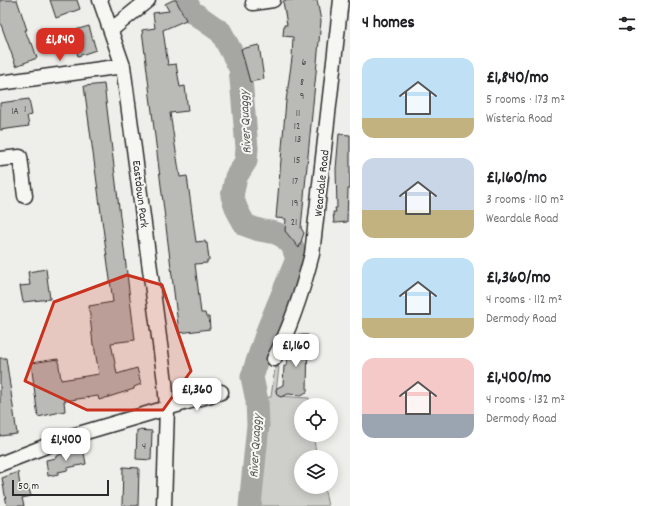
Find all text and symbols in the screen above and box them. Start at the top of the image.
text: 4 homes [362,12,415,36]
icon: filters [616,13,638,35]
pin: £1,840 [27,28,93,62]
text: £1,840 [45,31,75,50]
house number: 6 [302,56,307,70]
text: £1,840/mo [486,67,549,91]
icon: home [394,74,442,122]
house number: 8 [300,76,304,90]
water label: River Quaggy [235,88,258,154]
house number: 9 [300,90,304,104]
text: 5 rooms · 173 m² [486,91,565,110]
house number: 1 [24,103,26,117]
house number: 1A [11,105,19,119]
house number: 11 [296,107,300,121]
text: Wisteria Road [486,110,552,129]
house number: 12 [294,120,300,134]
house number: 13 [295,133,301,147]
street label: Weardale Road [311,149,334,217]
house number: 15 [294,154,301,168]
street label: Eastdown Park [127,159,152,229]
text: £1,160/mo [486,167,547,191]
icon: home [394,174,442,222]
house number: 17 [292,175,298,189]
text: 3 rooms · 110 m² [486,191,564,210]
house number: 19 [292,197,298,211]
text: Weardale Road [486,210,558,229]
house number: 21 [291,216,297,230]
text: £1,360/mo [486,267,551,291]
icon: home [394,274,442,322]
text: 4 rooms · 112 m² [486,291,562,310]
text: Dermody Road [486,310,557,329]
pin: £1,160 [263,334,329,368]
text: £1,160 [282,337,310,356]
text: £1,400/mo [486,367,551,391]
icon: home [394,374,442,422]
pin: £1,360 [164,378,230,412]
text: £1,360 [181,381,213,400]
text: 4 rooms · 132 m² [486,391,565,410]
map controls [294,398,338,494]
button: locate [294,398,338,442]
text: Dermody Road [486,410,557,429]
water label: River Quaggy [245,412,268,478]
pin: £1,400 [33,428,99,462]
text: £1,400 [50,431,82,450]
house number: 4 [142,440,146,454]
button: layers [294,450,338,494]
scale bar [12,478,109,497]
text: 50 m [18,479,39,495]

